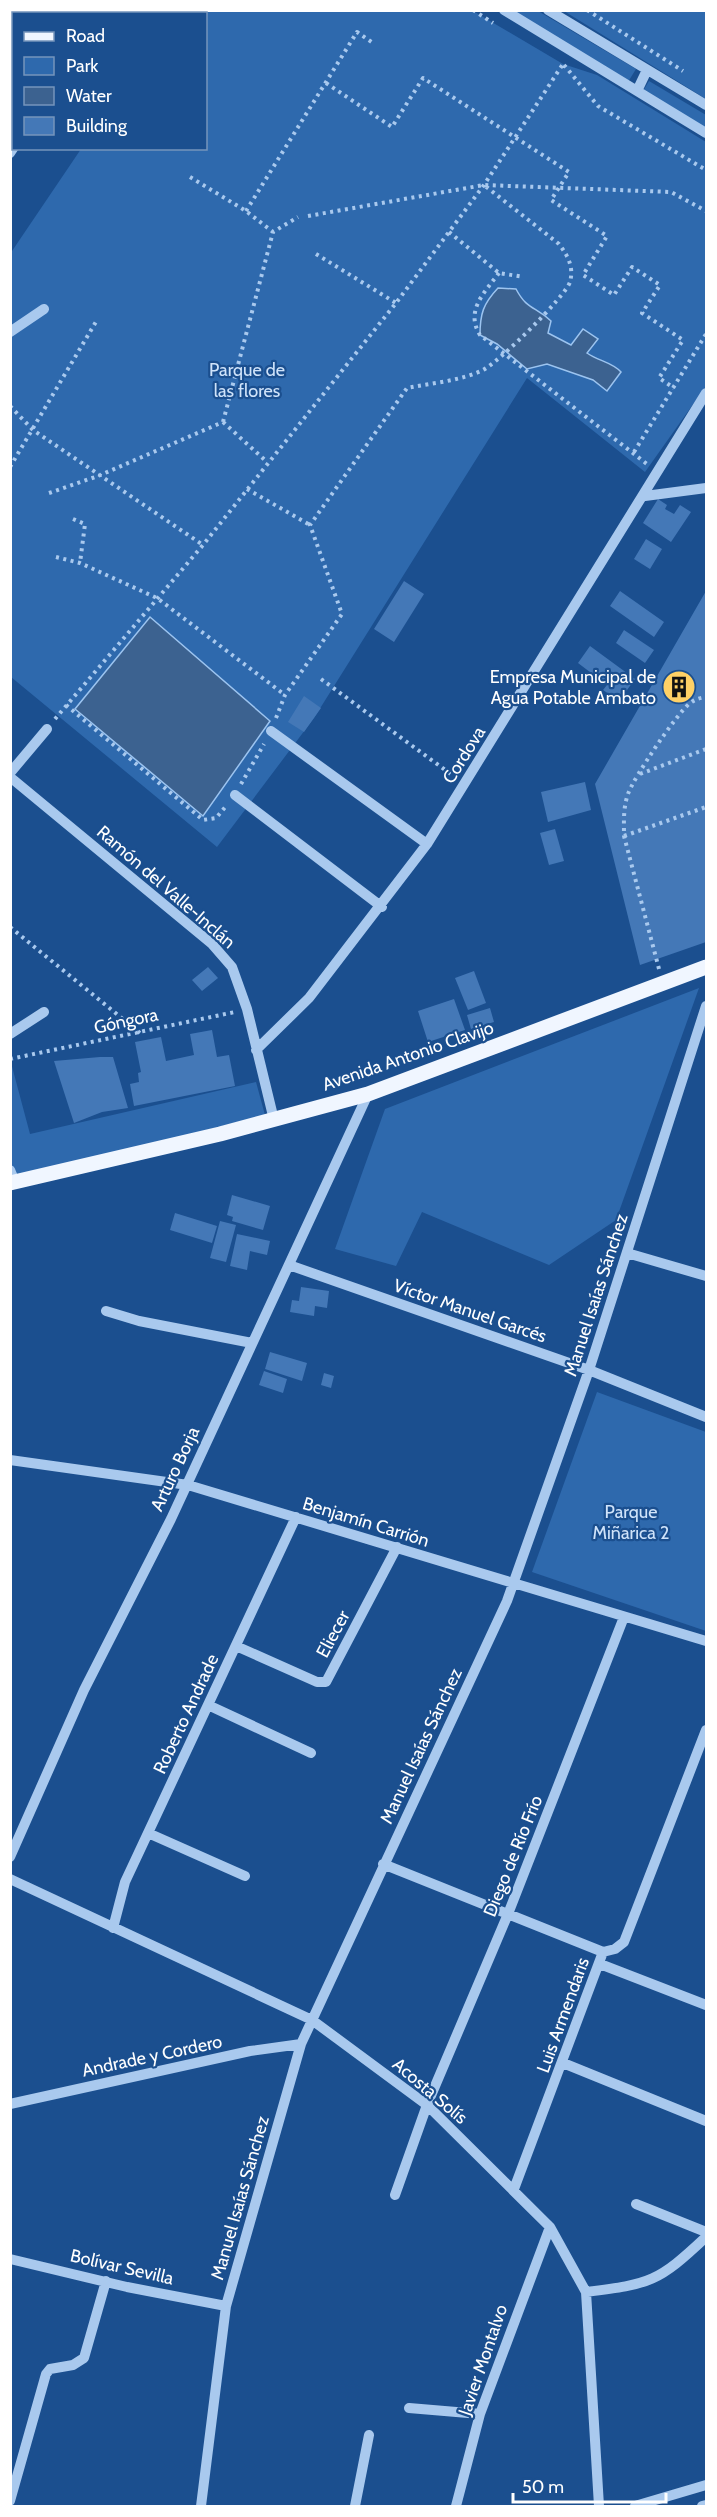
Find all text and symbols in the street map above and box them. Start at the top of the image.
legend [12,12,207,150]
text: Road [66,25,105,47]
text: Park [66,55,99,77]
text: Water [66,85,112,107]
text: Building [66,115,128,137]
park label: Parque de las flores [209,359,285,402]
place label: Empresa Municipal de Agua Potable Ambato [490,666,656,709]
building icon: Empresa Municipal de Agua Potable Ambato [661,669,697,705]
street label: Cordova [438,722,490,788]
street label: Ramón del Valle-Inclán [92,821,240,953]
street label: Góngora [92,1003,160,1039]
street label: Avenida Antonio Clavijo [319,1016,497,1096]
street label: Manuel Isaías Sánchez [559,1211,633,1379]
street label: Víctor Manuel Garcés [391,1274,549,1348]
street label: Arturo Borja [146,1423,204,1515]
street label: Benjamín Carrión [300,1492,432,1552]
park label: Parque Miñarica 2 [593,1501,669,1544]
street label: Eliecer [312,1606,355,1661]
street label: Roberto Andrade [149,1651,223,1777]
street label: Manuel Isaías Sánchez [375,1664,467,1827]
street label: Diego de Río Frío [479,1792,547,1920]
street label: Luis Armendaris [532,1954,594,2076]
street label: Andrade y Cordero [80,2030,224,2082]
street label: Acosta Solís [388,2053,472,2129]
street label: Manuel Isaías Sánchez [206,2113,274,2282]
street label: Bolívar Sevilla [68,2244,176,2290]
street label: Javier Montalvo [453,2301,512,2419]
scale bar [513,2466,666,2504]
text: 50 m [522,2476,564,2498]

